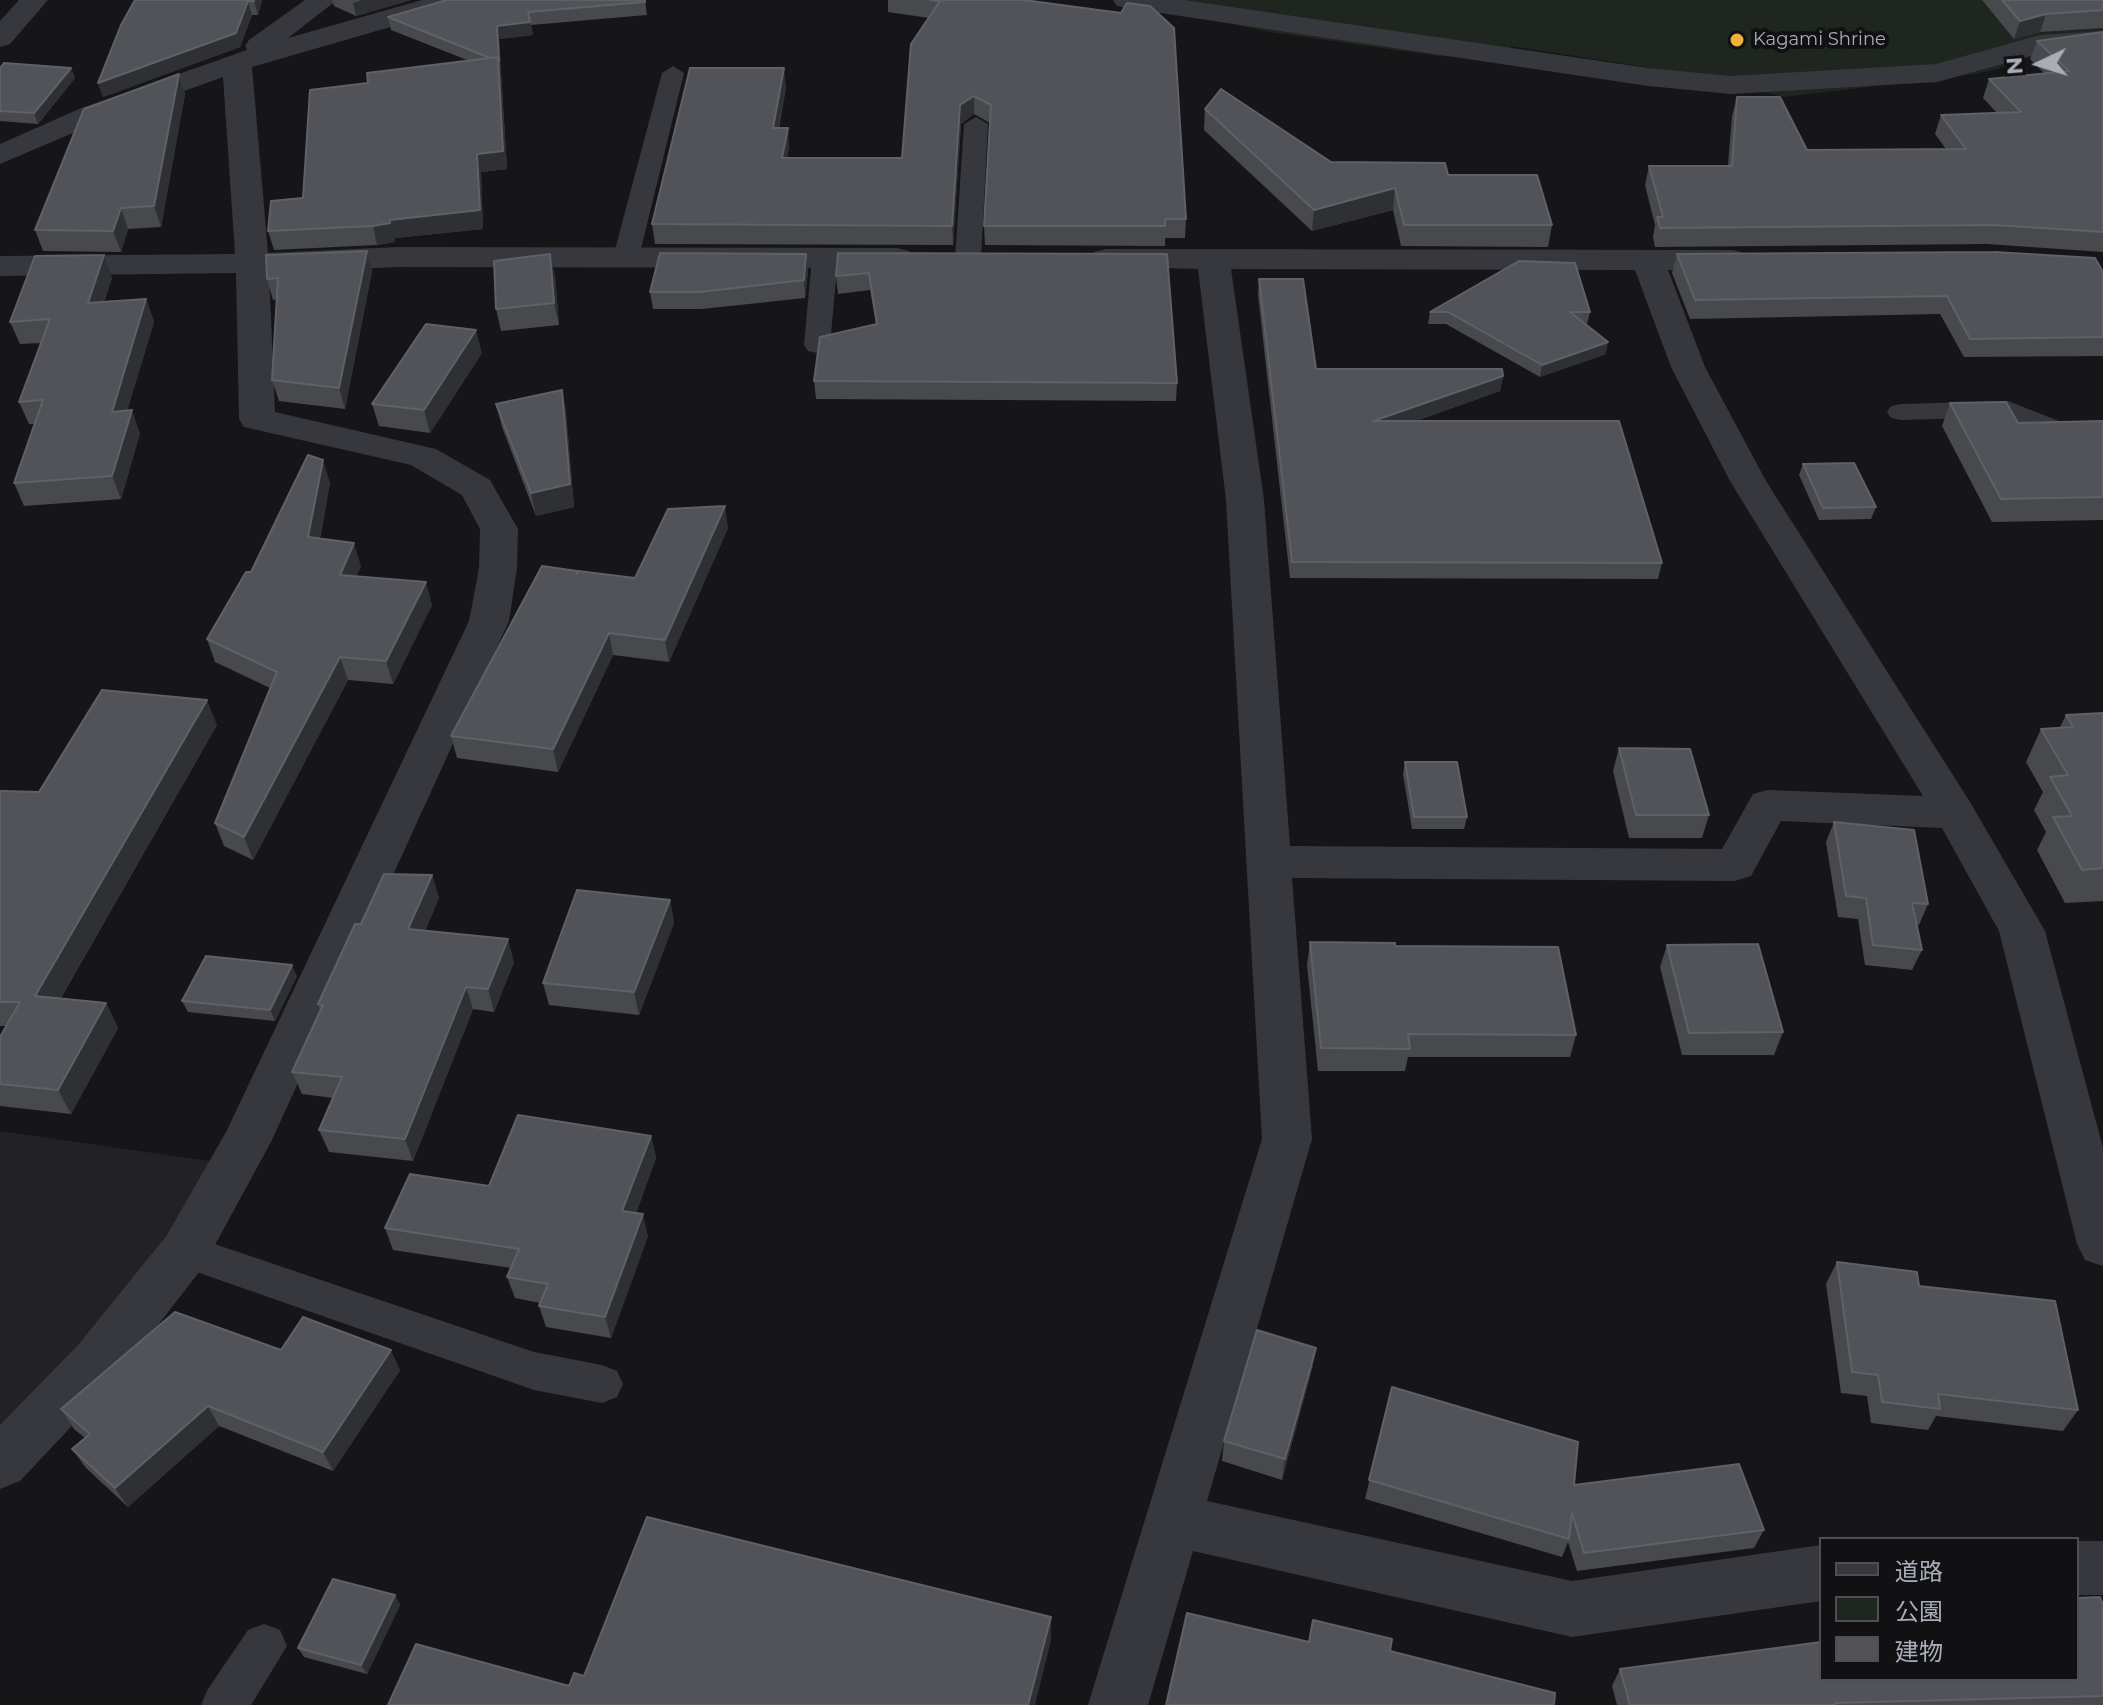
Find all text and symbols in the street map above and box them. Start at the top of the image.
north arrow [1999,24,2079,104]
place label: Kagami Shrine [1753,29,1886,51]
marker: Kagami Shrine [1728,31,1746,49]
text: N [2000,56,2029,76]
legend [1819,1537,2079,1681]
text: 道路 [1895,1557,1943,1586]
text: 公園 [1895,1597,1943,1626]
text: 建物 [1895,1637,1943,1666]

